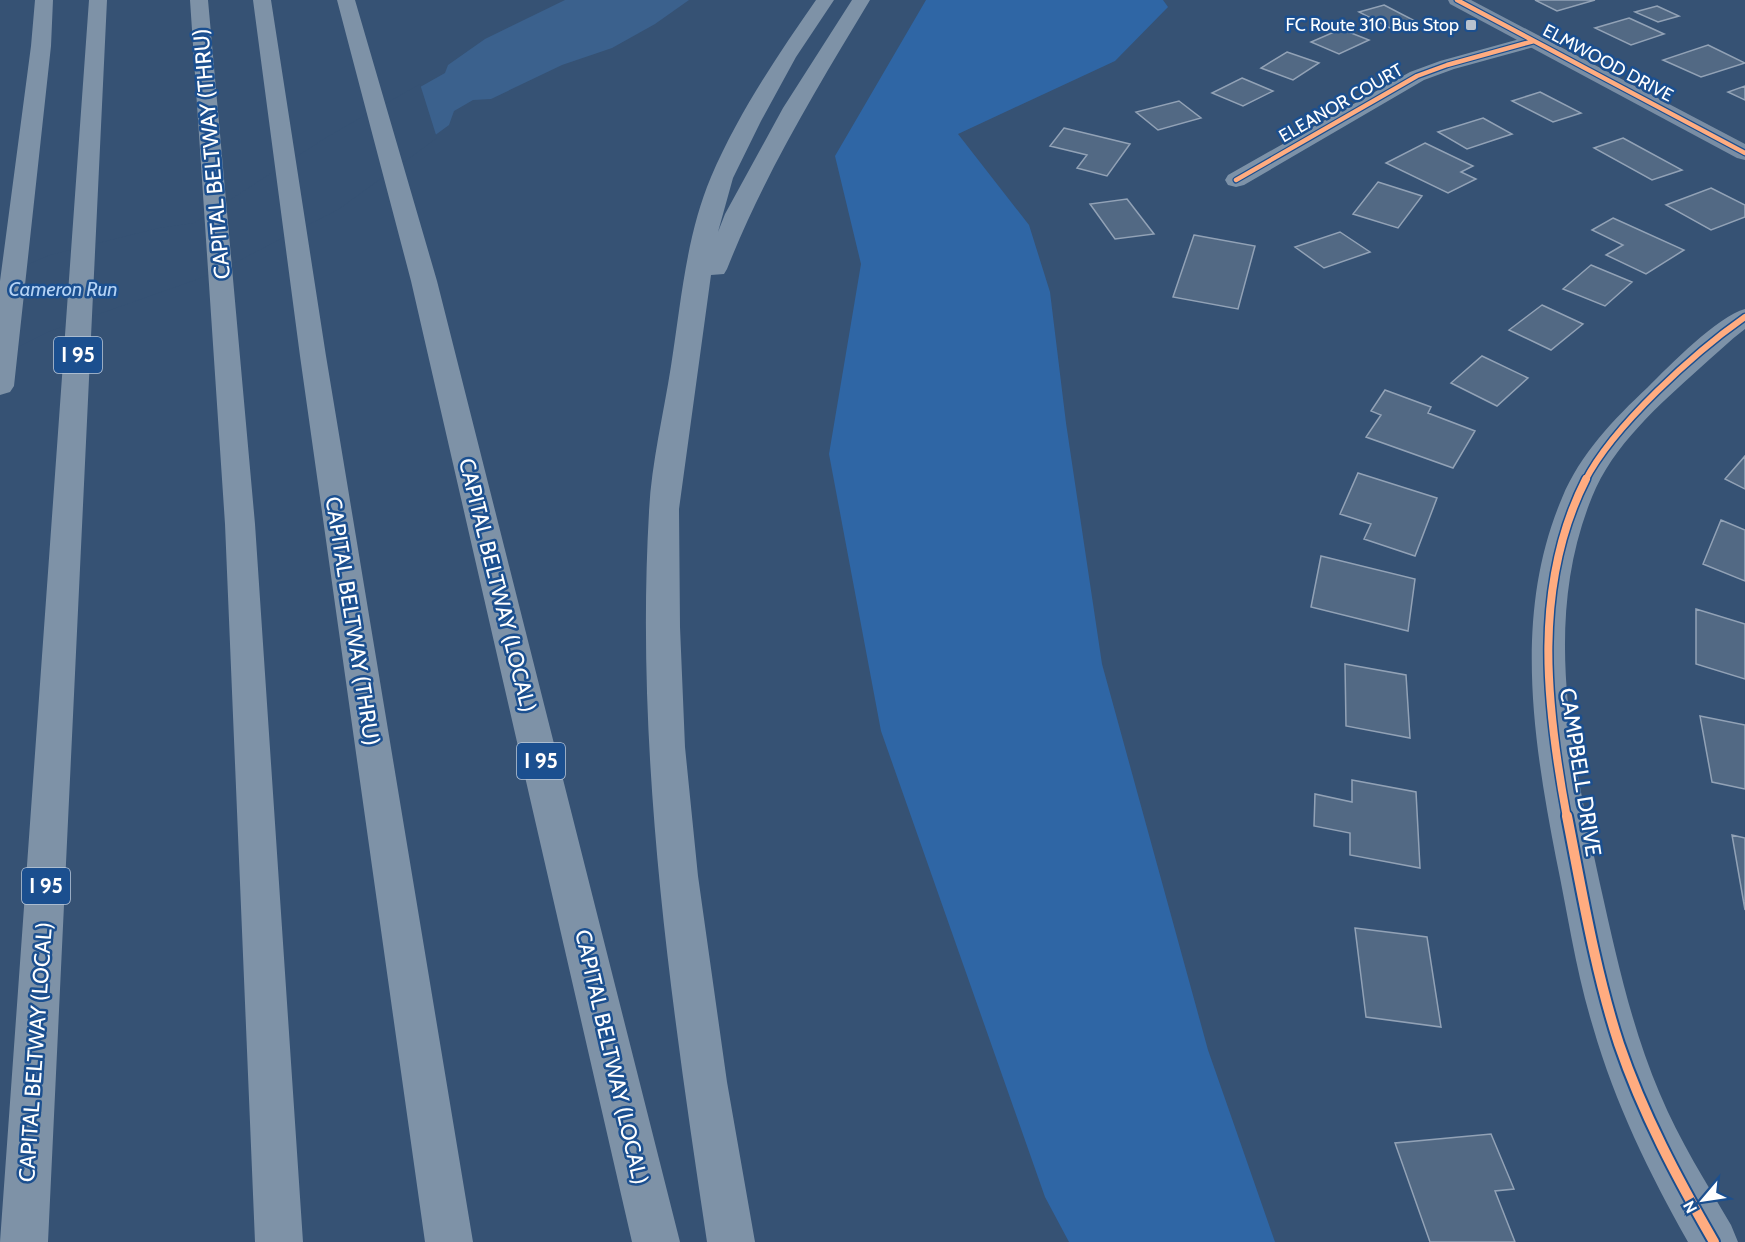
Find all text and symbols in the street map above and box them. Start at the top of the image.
place label: FC Route 310 Bus Stop [1286,14,1459,36]
marker: FC Route 310 Bus Stop [1464,18,1478,32]
street label: ELMWOOD DRIVE [1539,19,1677,107]
street label: CAPITAL BELTWAY (THRU) [187,28,236,280]
street label: ELEANOR COURT [1275,58,1407,147]
water label: Cameron Run [8,277,118,301]
road number: I 95 [54,337,102,373]
street label: CAPITAL BELTWAY (LOCAL) [453,455,542,715]
street label: CAPITAL BELTWAY (THRU) [319,495,386,747]
street label: CAMPBELL DRIVE [1554,686,1607,858]
road number: I 95 [517,743,565,779]
road number: I 95 [22,868,70,904]
street label: CAPITAL BELTWAY (LOCAL) [13,921,58,1183]
street label: CAPITAL BELTWAY (LOCAL) [569,927,654,1187]
north arrow [1673,1170,1733,1230]
text: N [1679,1197,1701,1217]

